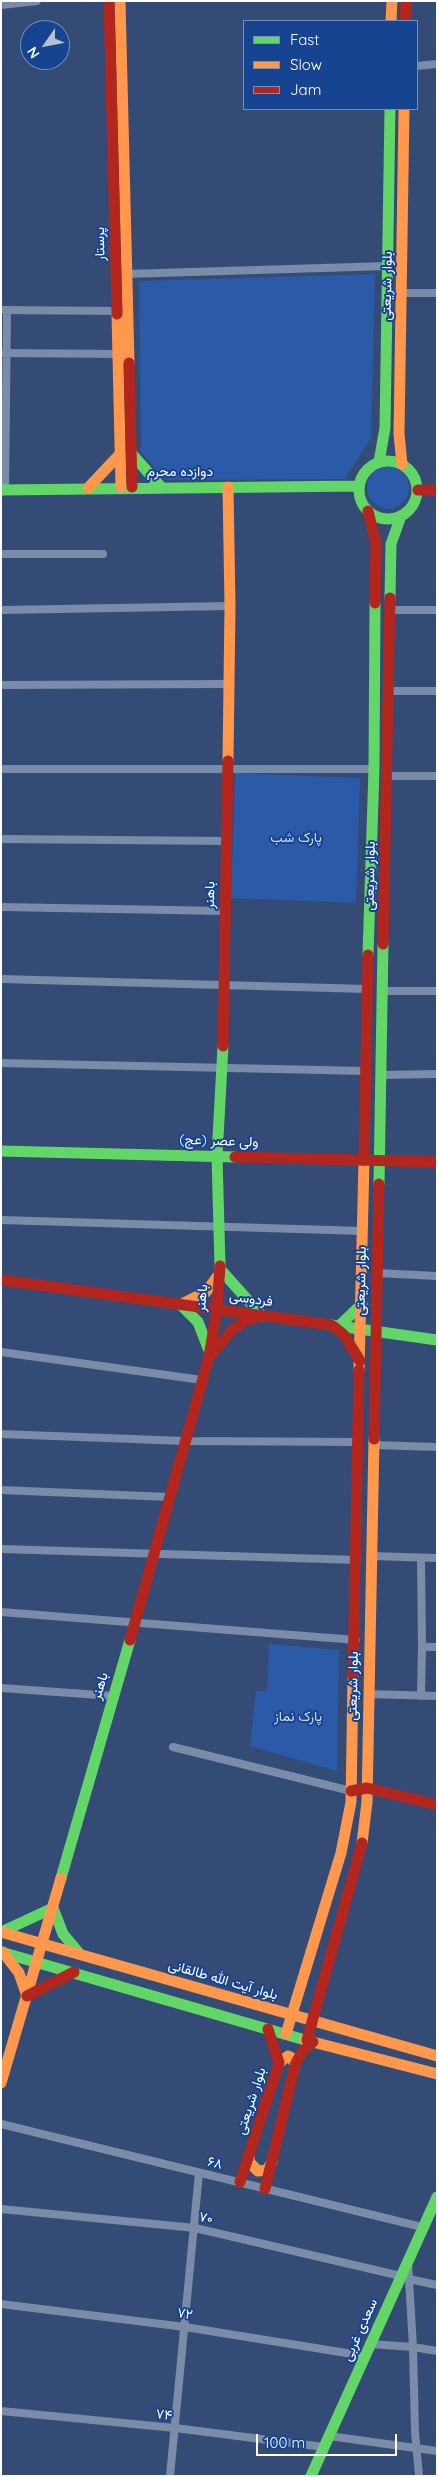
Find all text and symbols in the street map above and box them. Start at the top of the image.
north arrow [20,20,70,70]
legend [243,20,418,110]
text: Fast [290,30,319,49]
text: N [23,43,44,62]
text: Slow [290,55,322,74]
text: Jam [290,80,321,99]
street label: پرستار [91,227,109,261]
street label: بلوار شریعتی [378,251,396,321]
street label: دوازده محرم [147,464,213,480]
park label: پارک شب [270,830,322,846]
street label: بلوار شریعتی [361,841,379,911]
street label: باهنر [201,881,219,909]
street label: ولی عصر (عج) [179,1131,259,1151]
street label: بلوار شریعتی [352,1246,370,1316]
street label: باهنر [192,1283,212,1313]
street label: فردوسی [228,1288,274,1310]
street label: بلوار شریعتی [344,1651,362,1721]
street label: باهنر [88,1670,112,1702]
park label: پارک نماز [274,1709,322,1725]
street label: بلوار آیت الله طالقانی [166,1956,280,2004]
street label: بلوار شریعتی [232,2065,270,2137]
street label: ۶۸ [206,2153,224,2173]
street label: ۷۰ [197,2208,215,2228]
street label: سعدی غربی [339,2296,381,2364]
street label: ۷۲ [176,2305,194,2323]
street label: ۷۴ [155,2406,173,2424]
scale bar [258,2424,399,2456]
text: 100 m [264,2433,305,2452]

